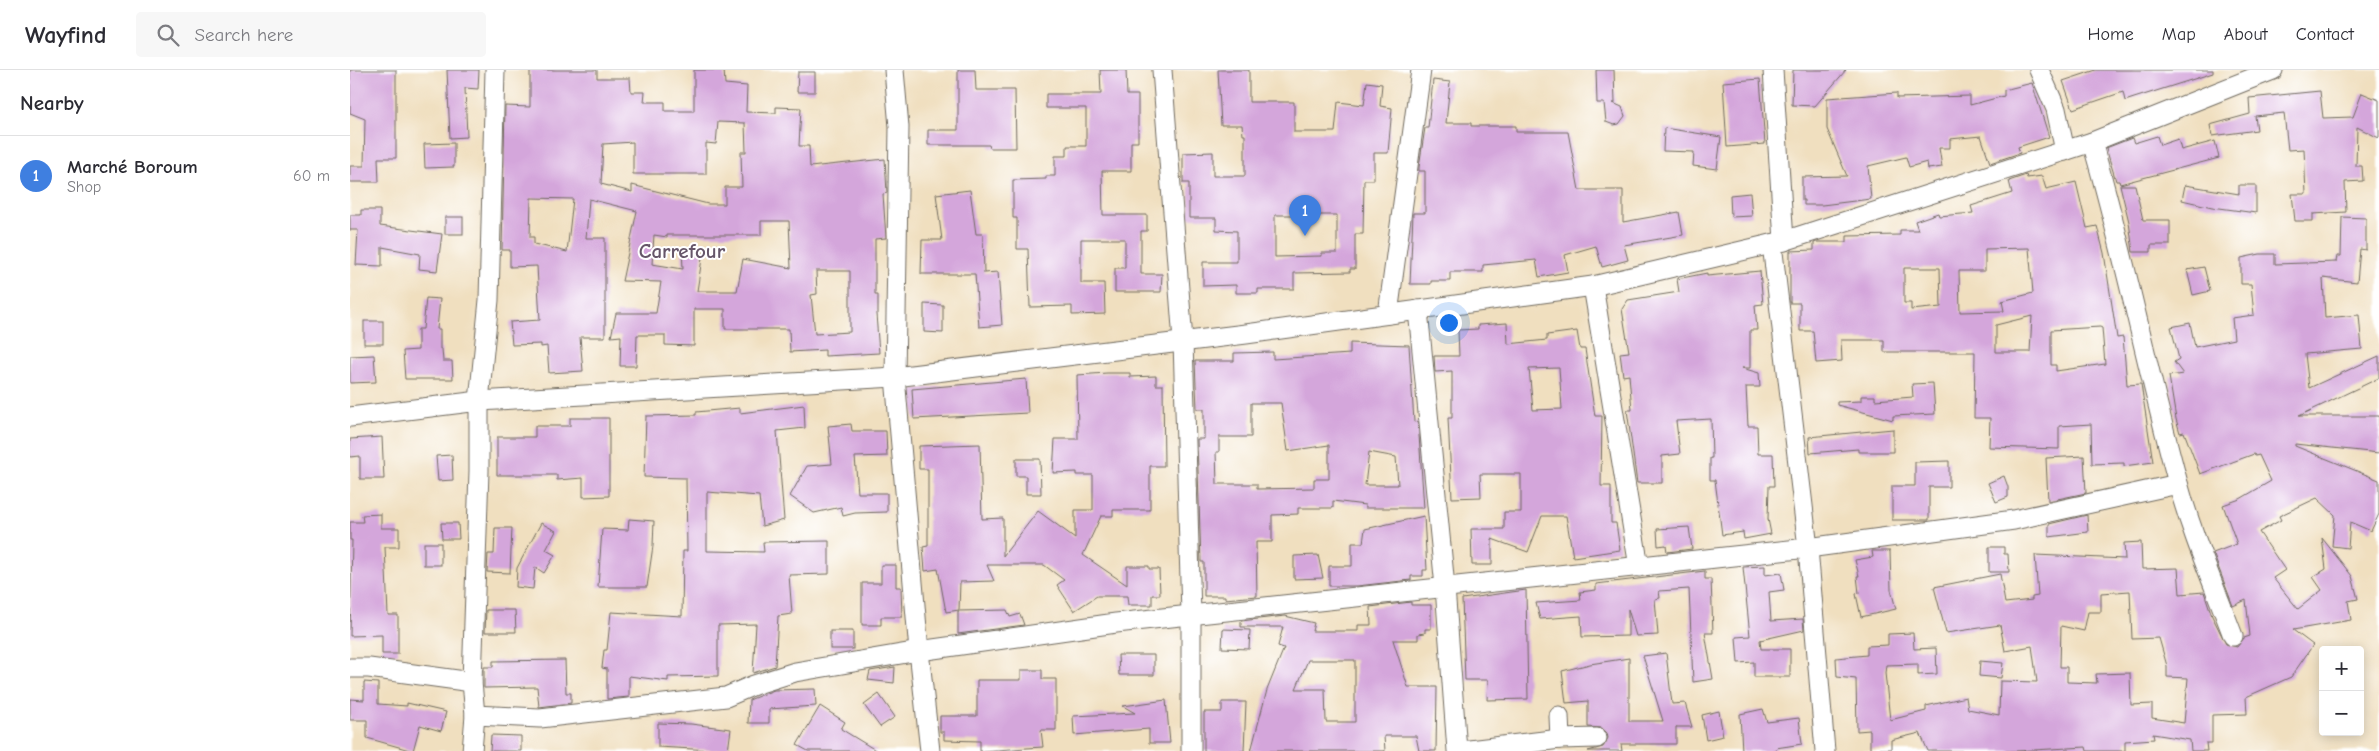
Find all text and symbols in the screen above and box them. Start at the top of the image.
search box [136,12,486,57]
text: Wayfind [25,21,106,49]
icon: search [154,21,182,49]
text: Search here [194,24,293,46]
text: Home [2087,24,2134,45]
text: Map [2162,24,2196,45]
text: About [2224,24,2268,45]
text: Contact [2296,24,2354,45]
text: Nearby [20,91,84,115]
text: Marché Boroum [67,156,198,178]
text: 1 [33,167,39,185]
text: 60 m [293,167,330,185]
text: Shop [67,178,101,196]
pin: 1 [1289,195,1321,236]
district label: Carrefour [639,239,726,263]
your location [1436,310,1462,336]
map controls [2319,646,2364,736]
button: + [2319,646,2364,691]
button: − [2319,691,2364,736]

